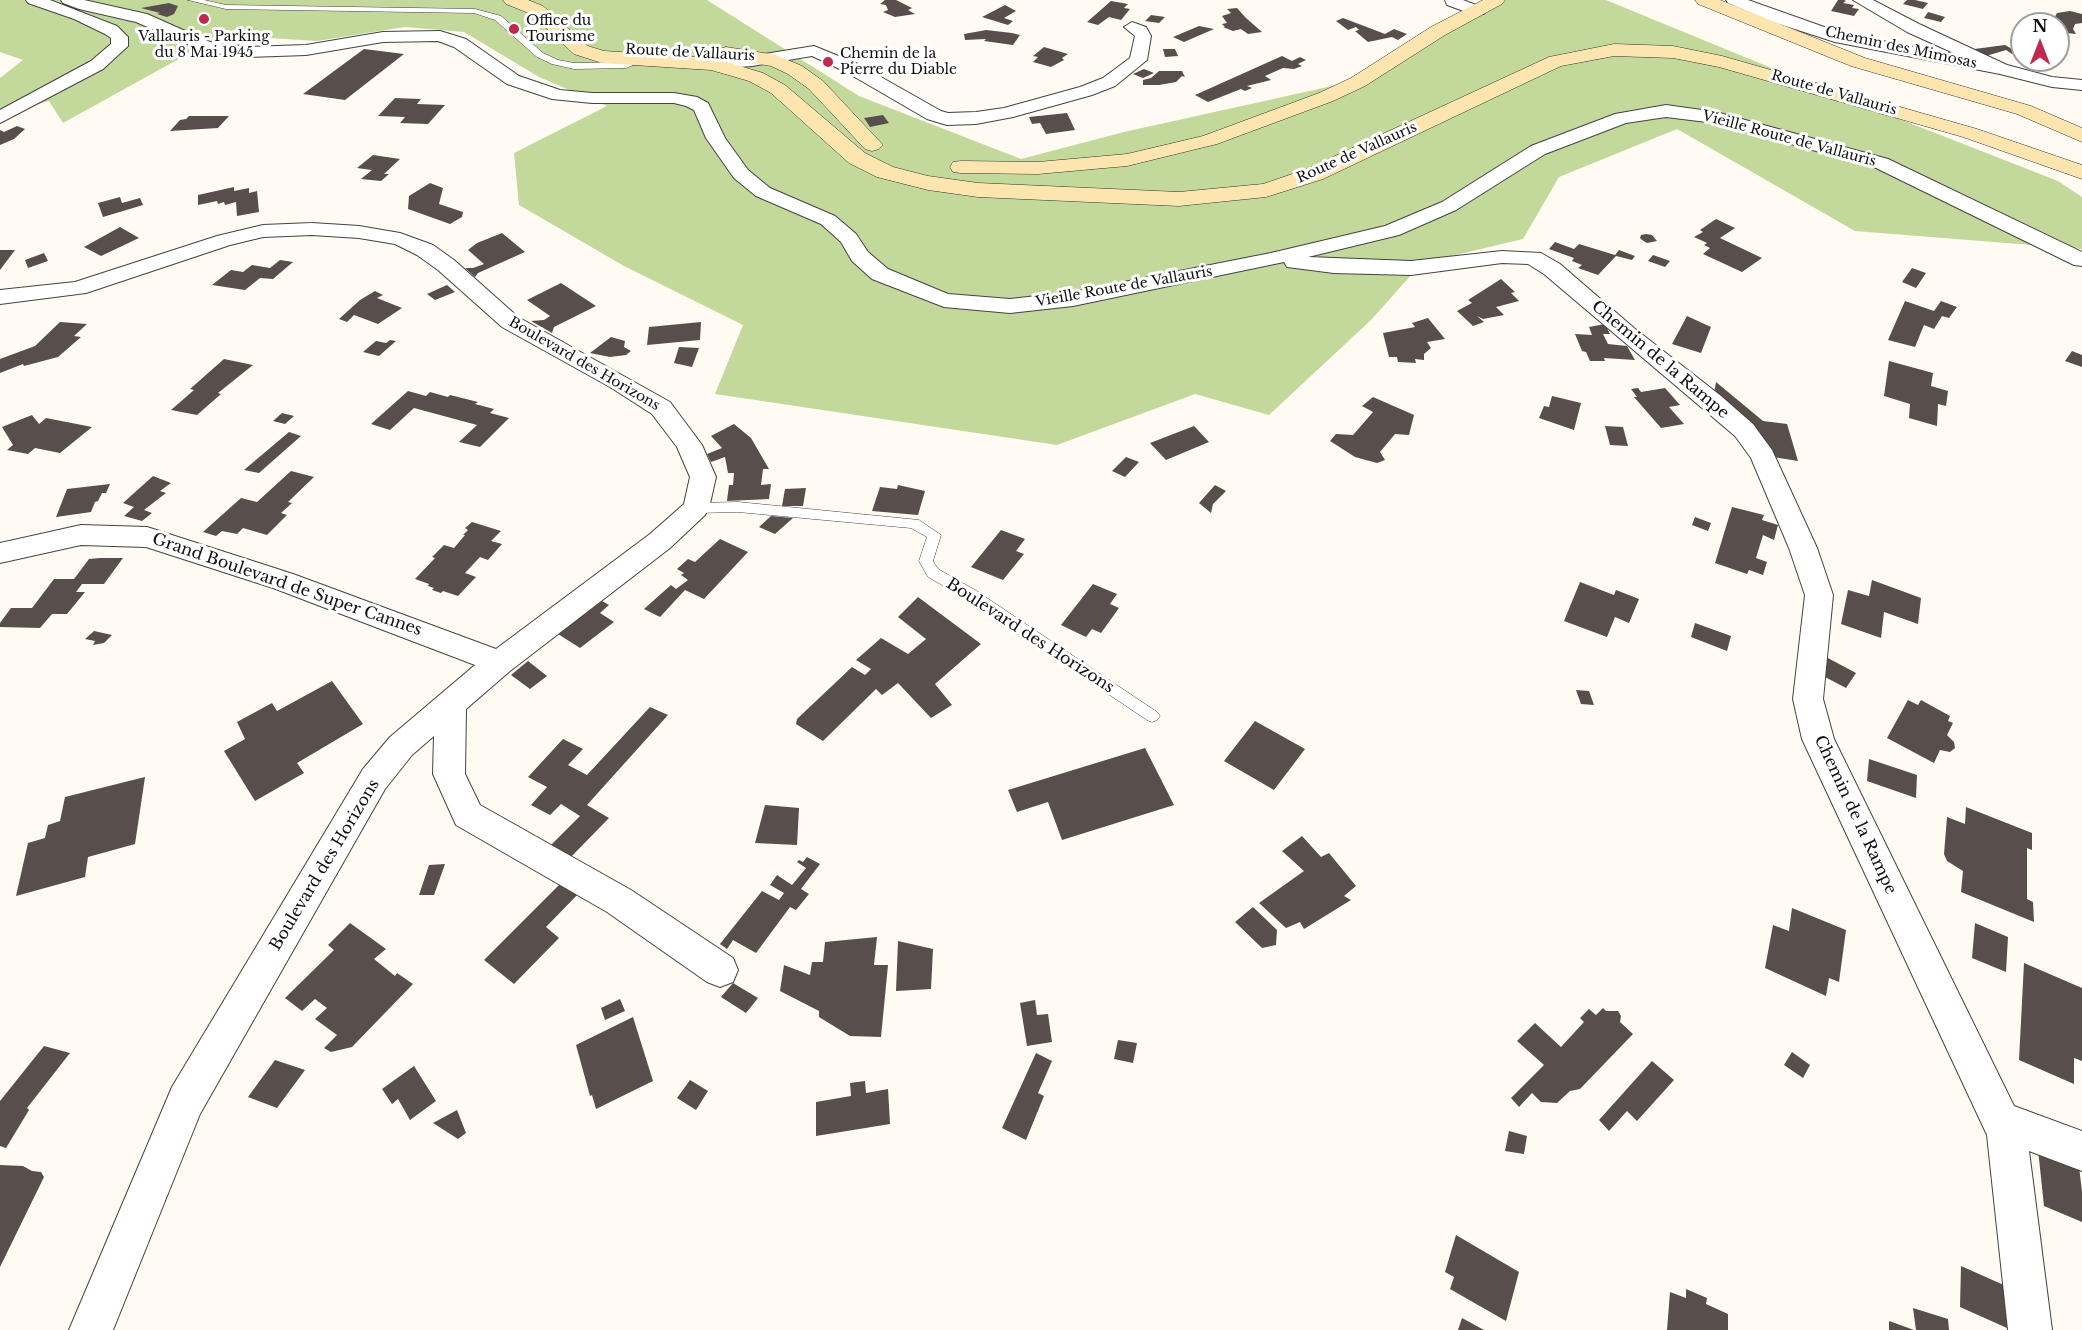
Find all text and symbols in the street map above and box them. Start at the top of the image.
marker: Vallauris - Parking du 8 Mai 1945 [197,12,211,26]
north arrow [2010,12,2070,72]
place label: Office du Tourisme [526,13,595,46]
text: N [2032,16,2048,36]
marker: Office du Tourisme [507,22,521,36]
street label: Chemin des Mimosas [1824,24,1978,72]
place label: Vallauris - Parking du 8 Mai 1945 [138,29,270,62]
street label: Route de Vallauris [625,41,755,65]
place label: Chemin de la Pierre du Diable [840,46,957,78]
marker: Chemin de la Pierre du Diable [821,55,835,69]
street label: Route de Vallauris [1769,67,1899,119]
street label: Vieille Route de Vallauris [1700,108,1878,170]
street label: Route de Vallauris [1294,119,1420,187]
street label: Vieille Route de Vallauris [1034,263,1214,311]
street label: Chemin de la Rampe [1588,297,1732,423]
street label: Boulevard des Horizons [505,314,663,414]
street label: Grand Boulevard de Super Cannes [150,530,424,640]
street label: Boulevard des Horizons [942,574,1118,698]
street label: Chemin de la Rampe [1810,732,1900,898]
street label: Boulevard des Horizons [266,776,384,954]

